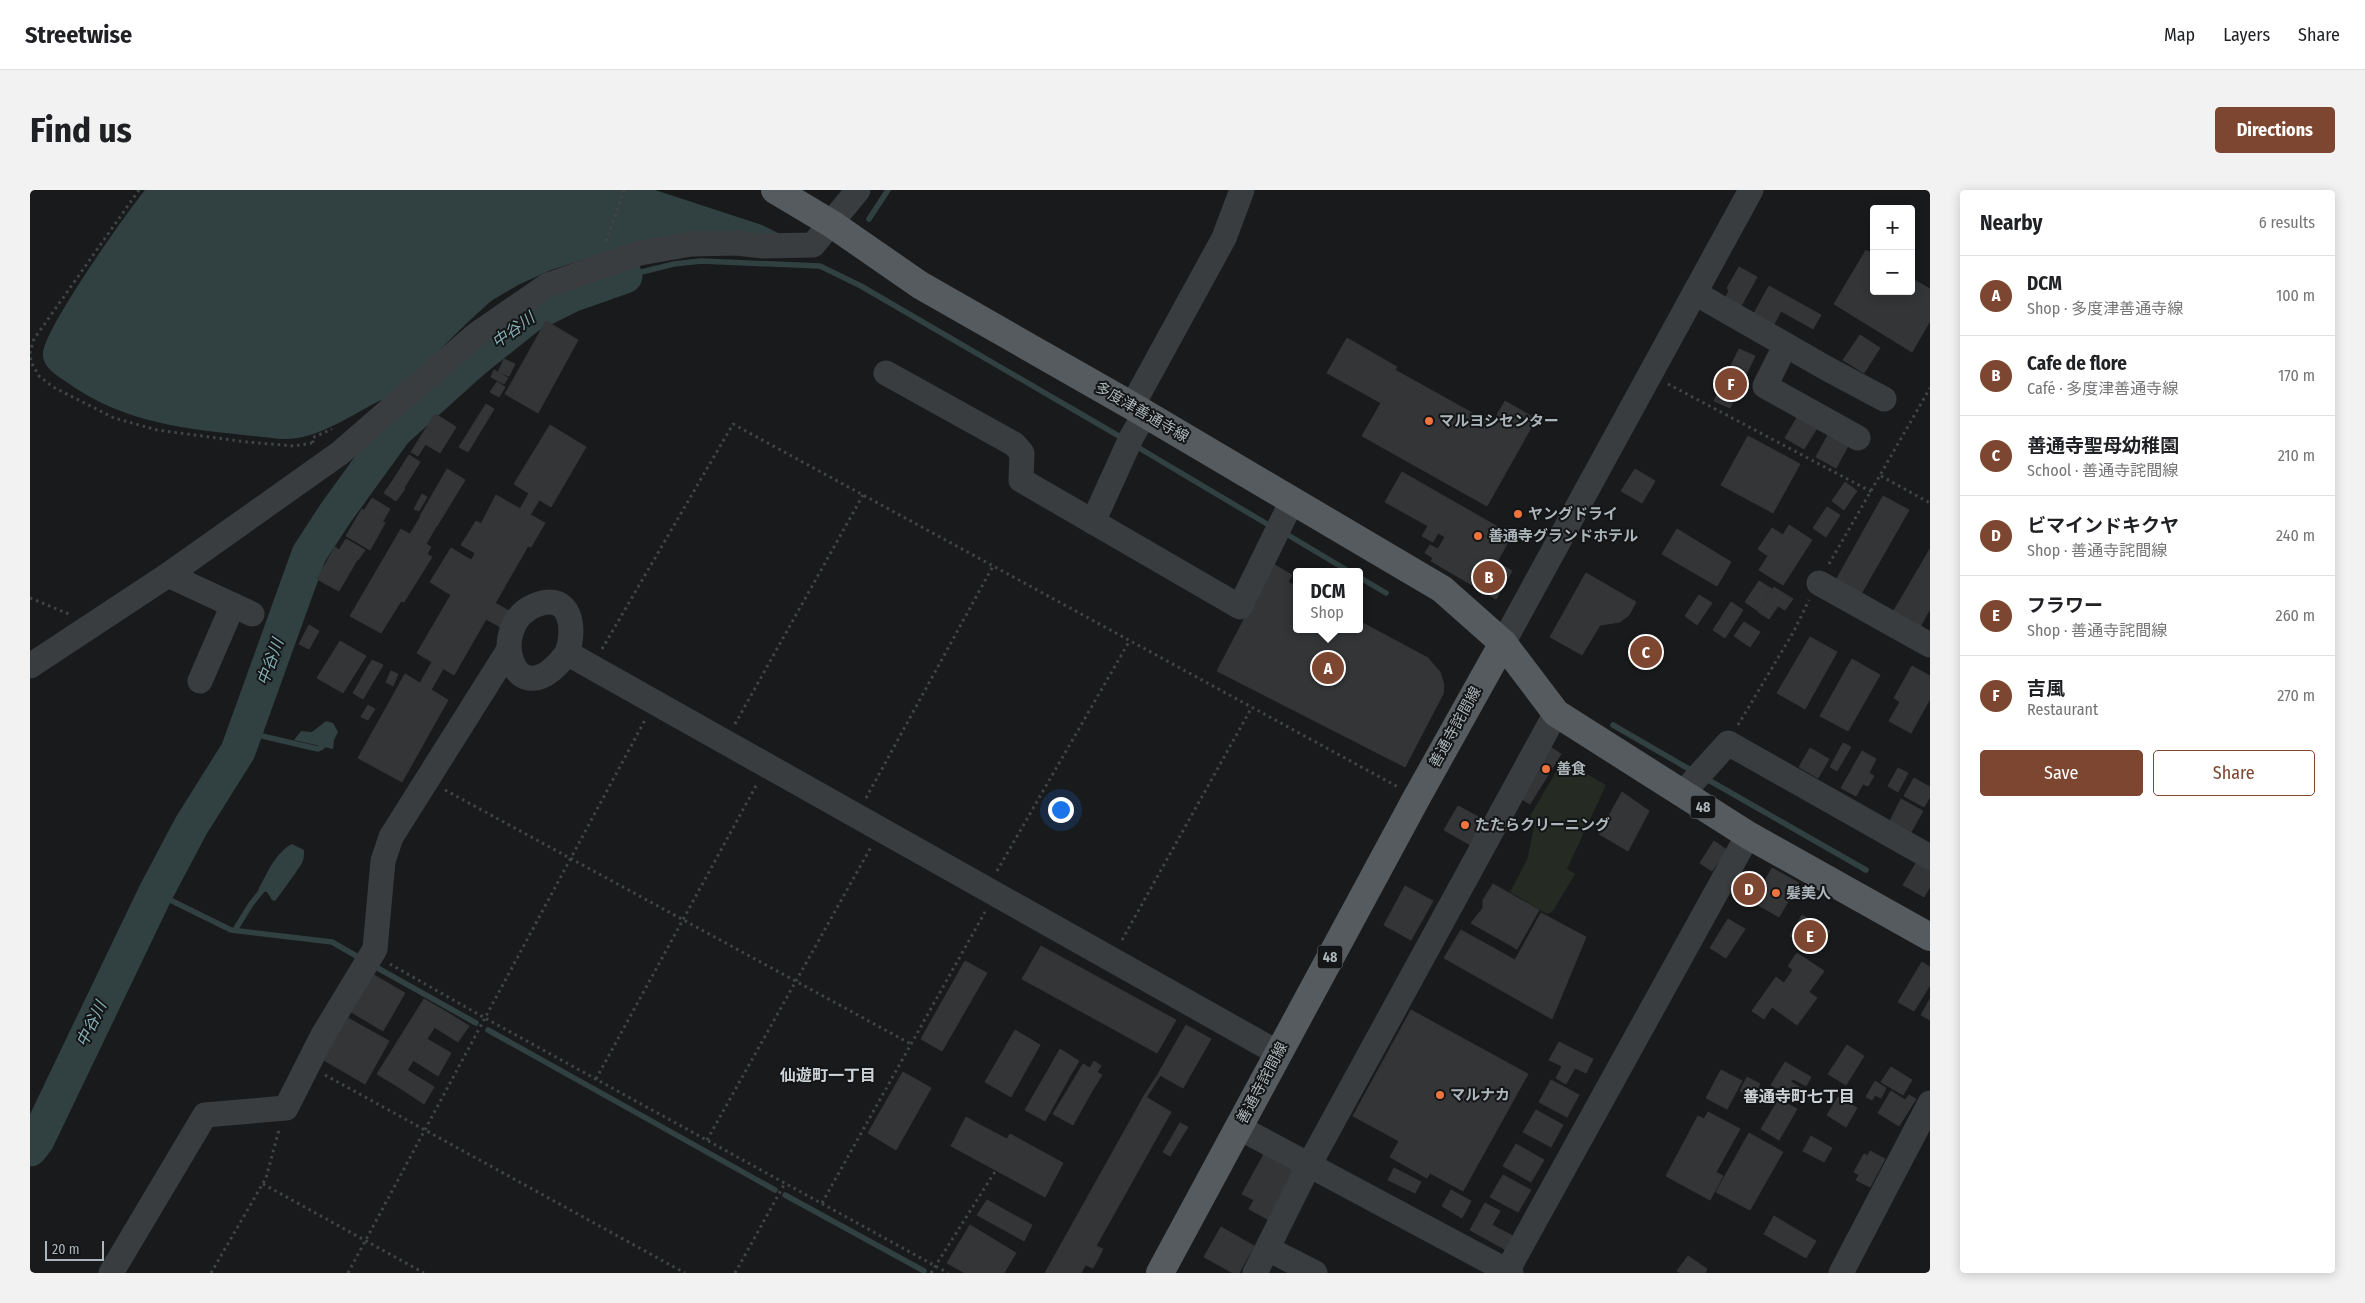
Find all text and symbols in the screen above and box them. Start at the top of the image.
text: Streetwise [25,21,132,49]
text: Map [2164,24,2195,46]
text: Layers [2223,24,2270,46]
text: Share [2298,24,2340,46]
button: Directions [2215,107,2335,153]
text: Find us [30,109,132,151]
map controls [1870,205,1915,295]
button: + [1870,205,1915,250]
text: Nearby [1980,210,2042,236]
text: 6 results [2259,213,2315,232]
button: − [1870,250,1915,295]
text: DCM [2027,272,2062,295]
text: A [1992,286,2000,305]
text: 100 m [2276,286,2315,305]
text: Shop · 多度津善通寺線 [2027,299,2183,318]
water label: 中谷川 [488,307,540,352]
text: Cafe de flore [2027,352,2127,375]
pin: F [1715,365,1747,403]
text: B [1992,366,2000,385]
text: 170 m [2278,366,2315,385]
street label: 多度津善通寺線 [1092,378,1192,446]
text: Café · 多度津善通寺線 [2027,379,2178,398]
place label: マルヨシセンター [1439,412,1559,430]
marker: マルヨシセンター [1423,415,1435,427]
text: 善通寺聖母幼稚園 [2027,434,2179,457]
text: C [1992,446,2000,465]
text: 210 m [2278,446,2315,465]
text: School · 善通寺詫間線 [2027,461,2178,480]
place label: ヤングドライ [1528,505,1618,523]
marker: ヤングドライ [1512,508,1524,520]
text: ビマインドキクヤ [2027,514,2179,537]
text: D [1991,526,2001,545]
text: 240 m [2276,526,2315,545]
place label: 善通寺グランドホテル [1488,527,1638,545]
marker: 善通寺グランドホテル [1472,530,1484,542]
text: Shop · 善通寺詫間線 [2027,541,2167,560]
pin: B [1473,558,1505,596]
popup [1293,568,1363,633]
text: DCM [1311,580,1345,603]
text: フラワー [2027,594,2103,617]
text: Shop [1311,603,1344,622]
text: E [1992,606,2000,625]
text: 260 m [2276,606,2315,625]
text: Shop · 善通寺詫間線 [2027,621,2167,640]
pin: C [1630,633,1662,671]
water label: 中谷川 [253,634,288,688]
pin: A [1312,649,1344,687]
text: 吉風 [2027,677,2065,700]
street label: 善通寺詫間線 [1425,683,1485,771]
text: F [1992,686,2000,705]
text: 270 m [2277,686,2315,705]
text: Restaurant [2027,700,2098,719]
button: Save [1980,750,2143,796]
button: Share [2153,750,2315,796]
place label: 善食 [1556,760,1586,778]
marker: 善食 [1540,763,1552,775]
road number: 48 [1690,796,1716,818]
your location [1048,797,1074,823]
place label: たたらクリーニング [1475,816,1610,834]
marker: たたらクリーニング [1459,819,1471,831]
pin: D [1733,870,1765,908]
place label: 髪美人 [1786,884,1831,902]
marker: 髪美人 [1770,887,1782,899]
pin: E [1794,917,1826,955]
road number: 48 [1318,946,1342,969]
water label: 中谷川 [72,996,111,1050]
street label: 善通寺詫間線 [1233,1039,1291,1127]
district label: 仙遊町一丁目 [779,1066,876,1085]
place label: マルナカ [1450,1086,1510,1104]
district label: 善通寺町七丁目 [1743,1087,1855,1106]
marker: マルナカ [1434,1089,1446,1101]
scale bar [45,1238,104,1261]
text: 20 m [52,1241,80,1258]

